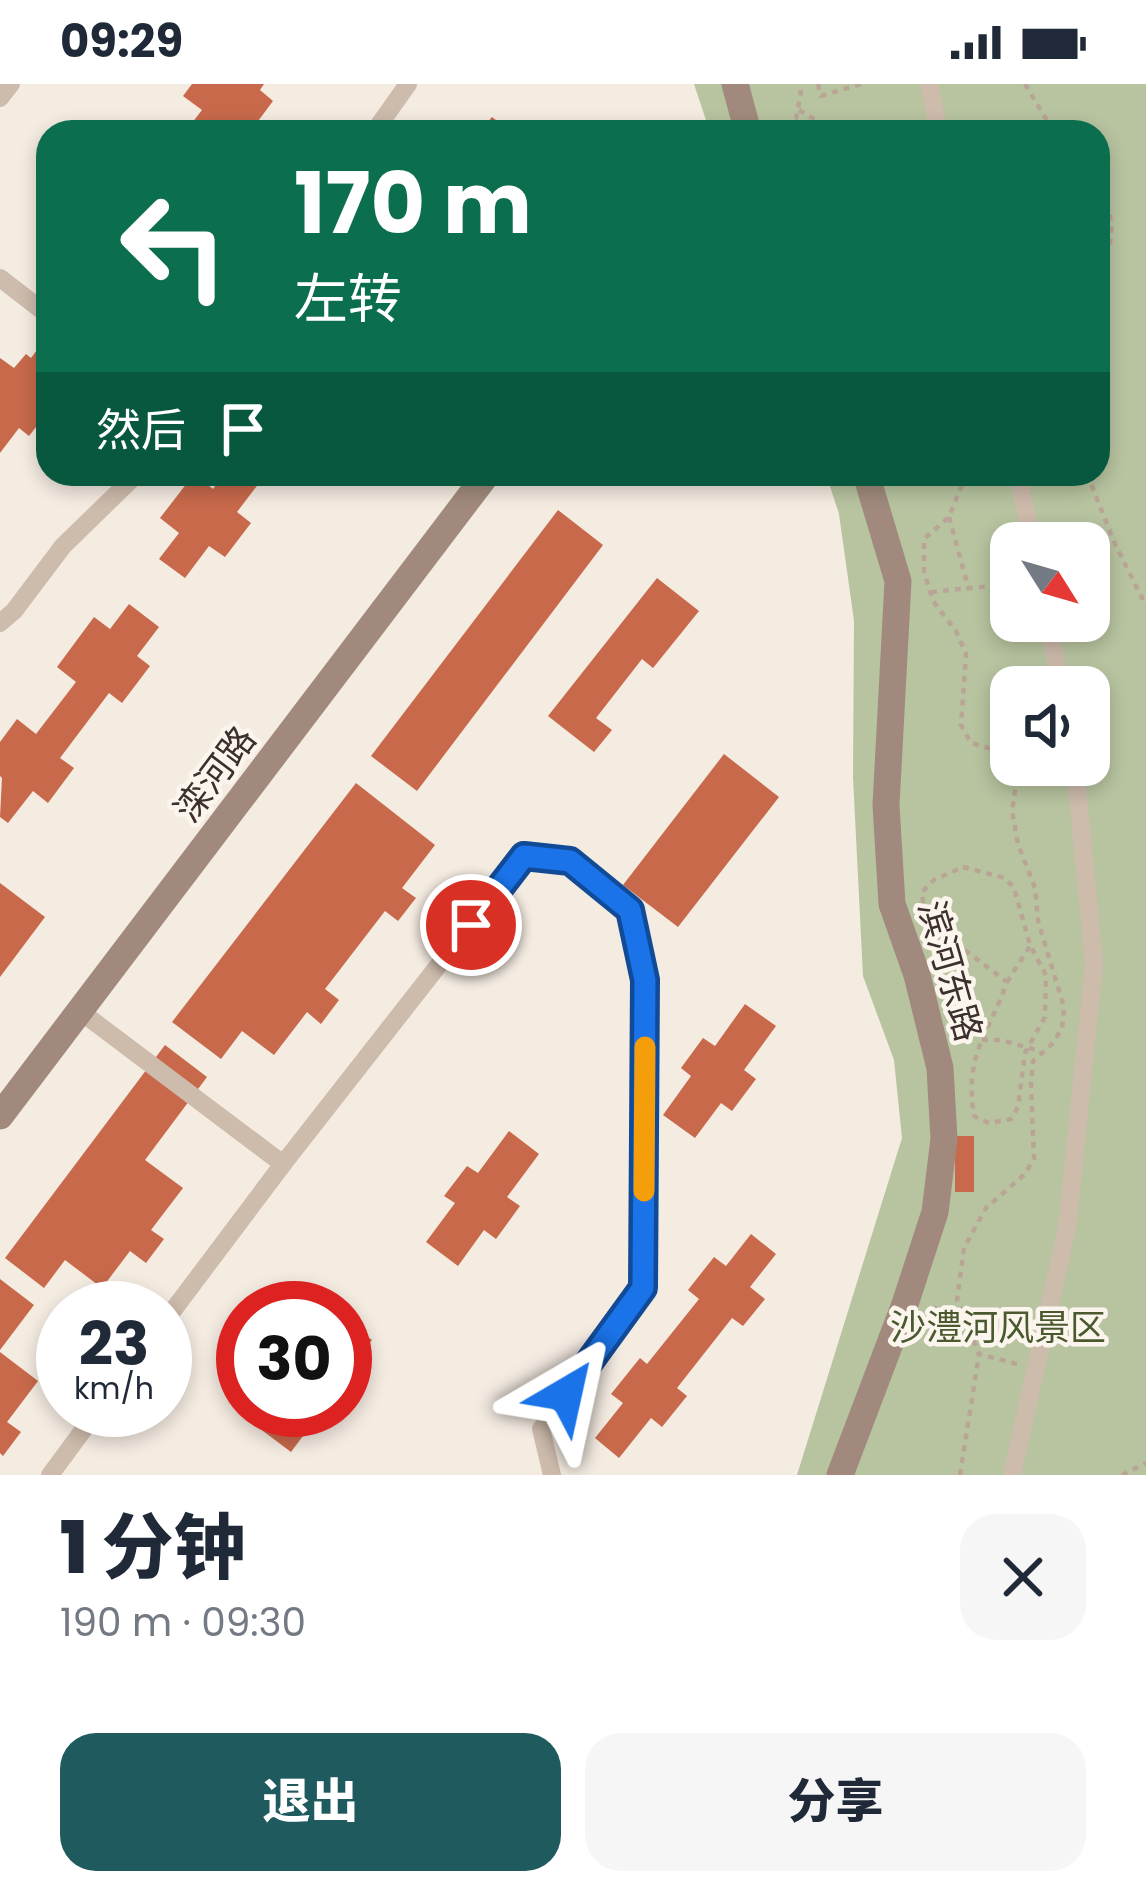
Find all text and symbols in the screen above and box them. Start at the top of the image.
text: 09:29 [60,10,183,73]
text: 170 m [294,145,532,262]
icon: left [96,168,252,324]
text: 左转 [294,261,402,337]
icon: arrive [210,396,276,462]
text: 然后 [96,399,186,462]
north arrow [990,522,1110,642]
map controls [990,522,1110,786]
button: sound [990,666,1110,786]
street label: 滦河路 [162,716,268,832]
pin [420,874,522,976]
icon: arrive [438,892,504,958]
street label: 滨河东路 [906,895,994,1047]
speed limit sign: 30 [216,1281,372,1437]
text: 23 [79,1302,149,1386]
park label: 沙澧河风景区 [890,1302,1106,1353]
position arrow [503,1331,629,1457]
text: km/h [74,1367,154,1410]
text: 1 分钟 [60,1497,246,1598]
button: close [960,1514,1086,1640]
text: 190 m · 09:30 [60,1595,306,1650]
button: 退出 [60,1733,561,1871]
button: 分享 [585,1733,1086,1871]

